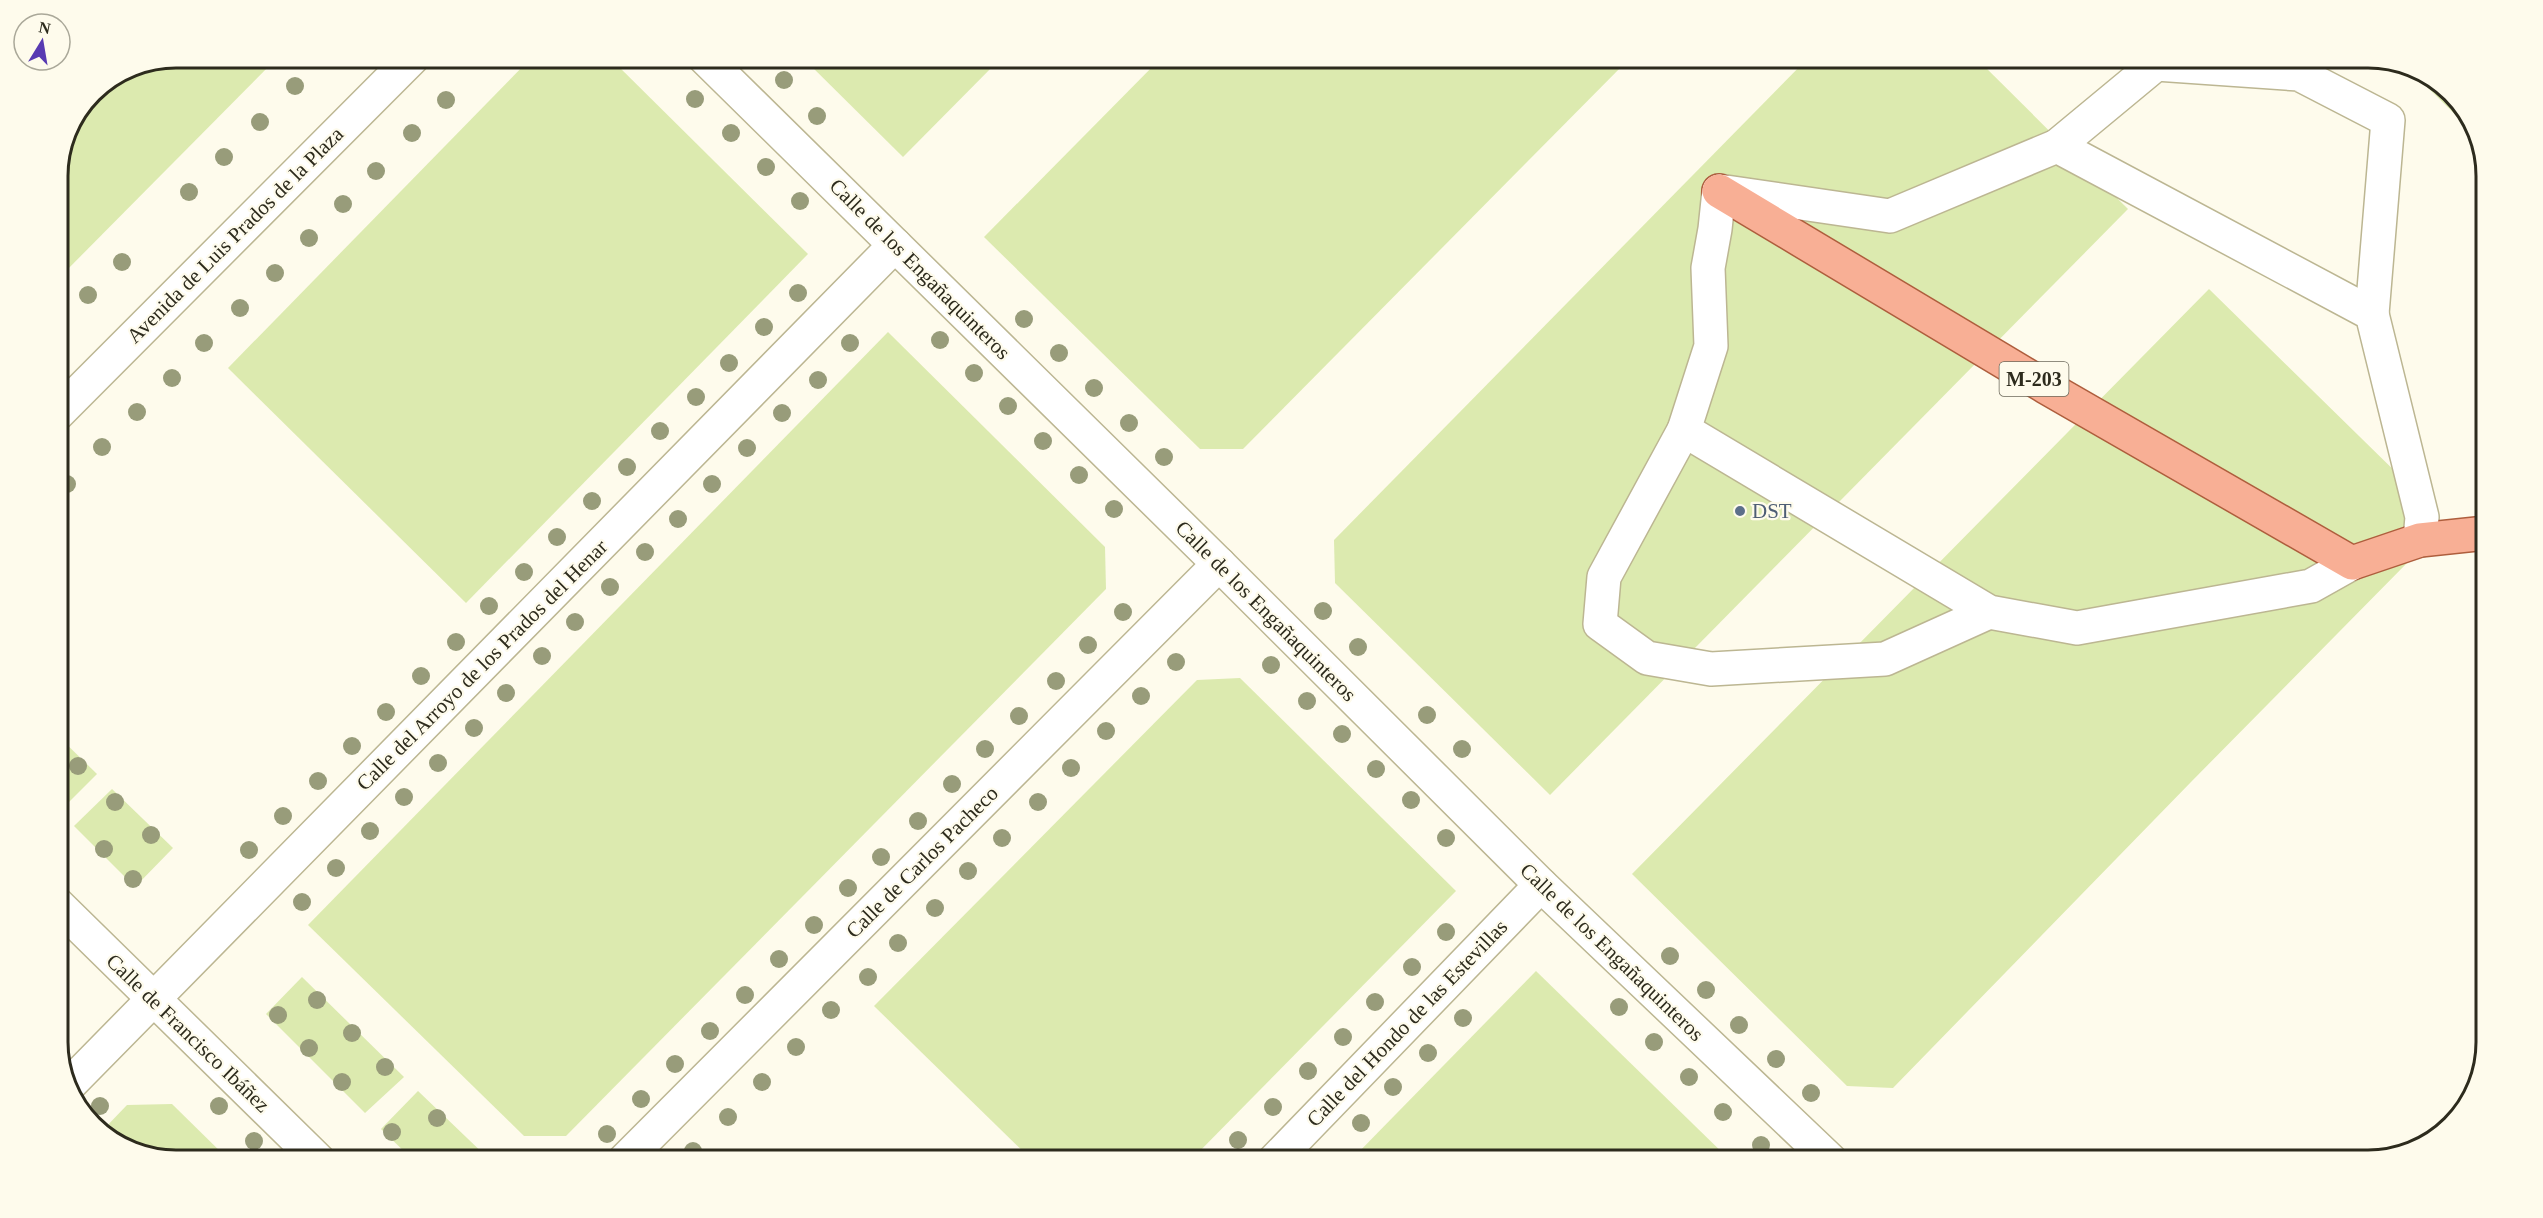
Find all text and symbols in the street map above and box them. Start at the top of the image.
north arrow [12,12,72,72]
text: N [37,18,52,37]
street label: Avenida de Luis Prados de la Plaza [122,121,349,348]
street label: Calle de los Engañaquinteros [825,174,1015,364]
road number: M-203 [2000,362,2068,396]
place label: DST [1752,499,1792,523]
marker: DST [1733,504,1747,518]
street label: Calle de los Engañaquinteros [1171,516,1361,706]
street label: Calle del Arroyo de los Prados del Henar [352,535,612,795]
street label: Calle de Carlos Pacheco [841,781,1003,943]
street label: Calle de los Engañaquinteros [1515,858,1709,1046]
street label: Calle del Hondo de las Estevillas [1302,915,1512,1131]
street label: Calle de Francisco Ibáñez [101,949,275,1117]

